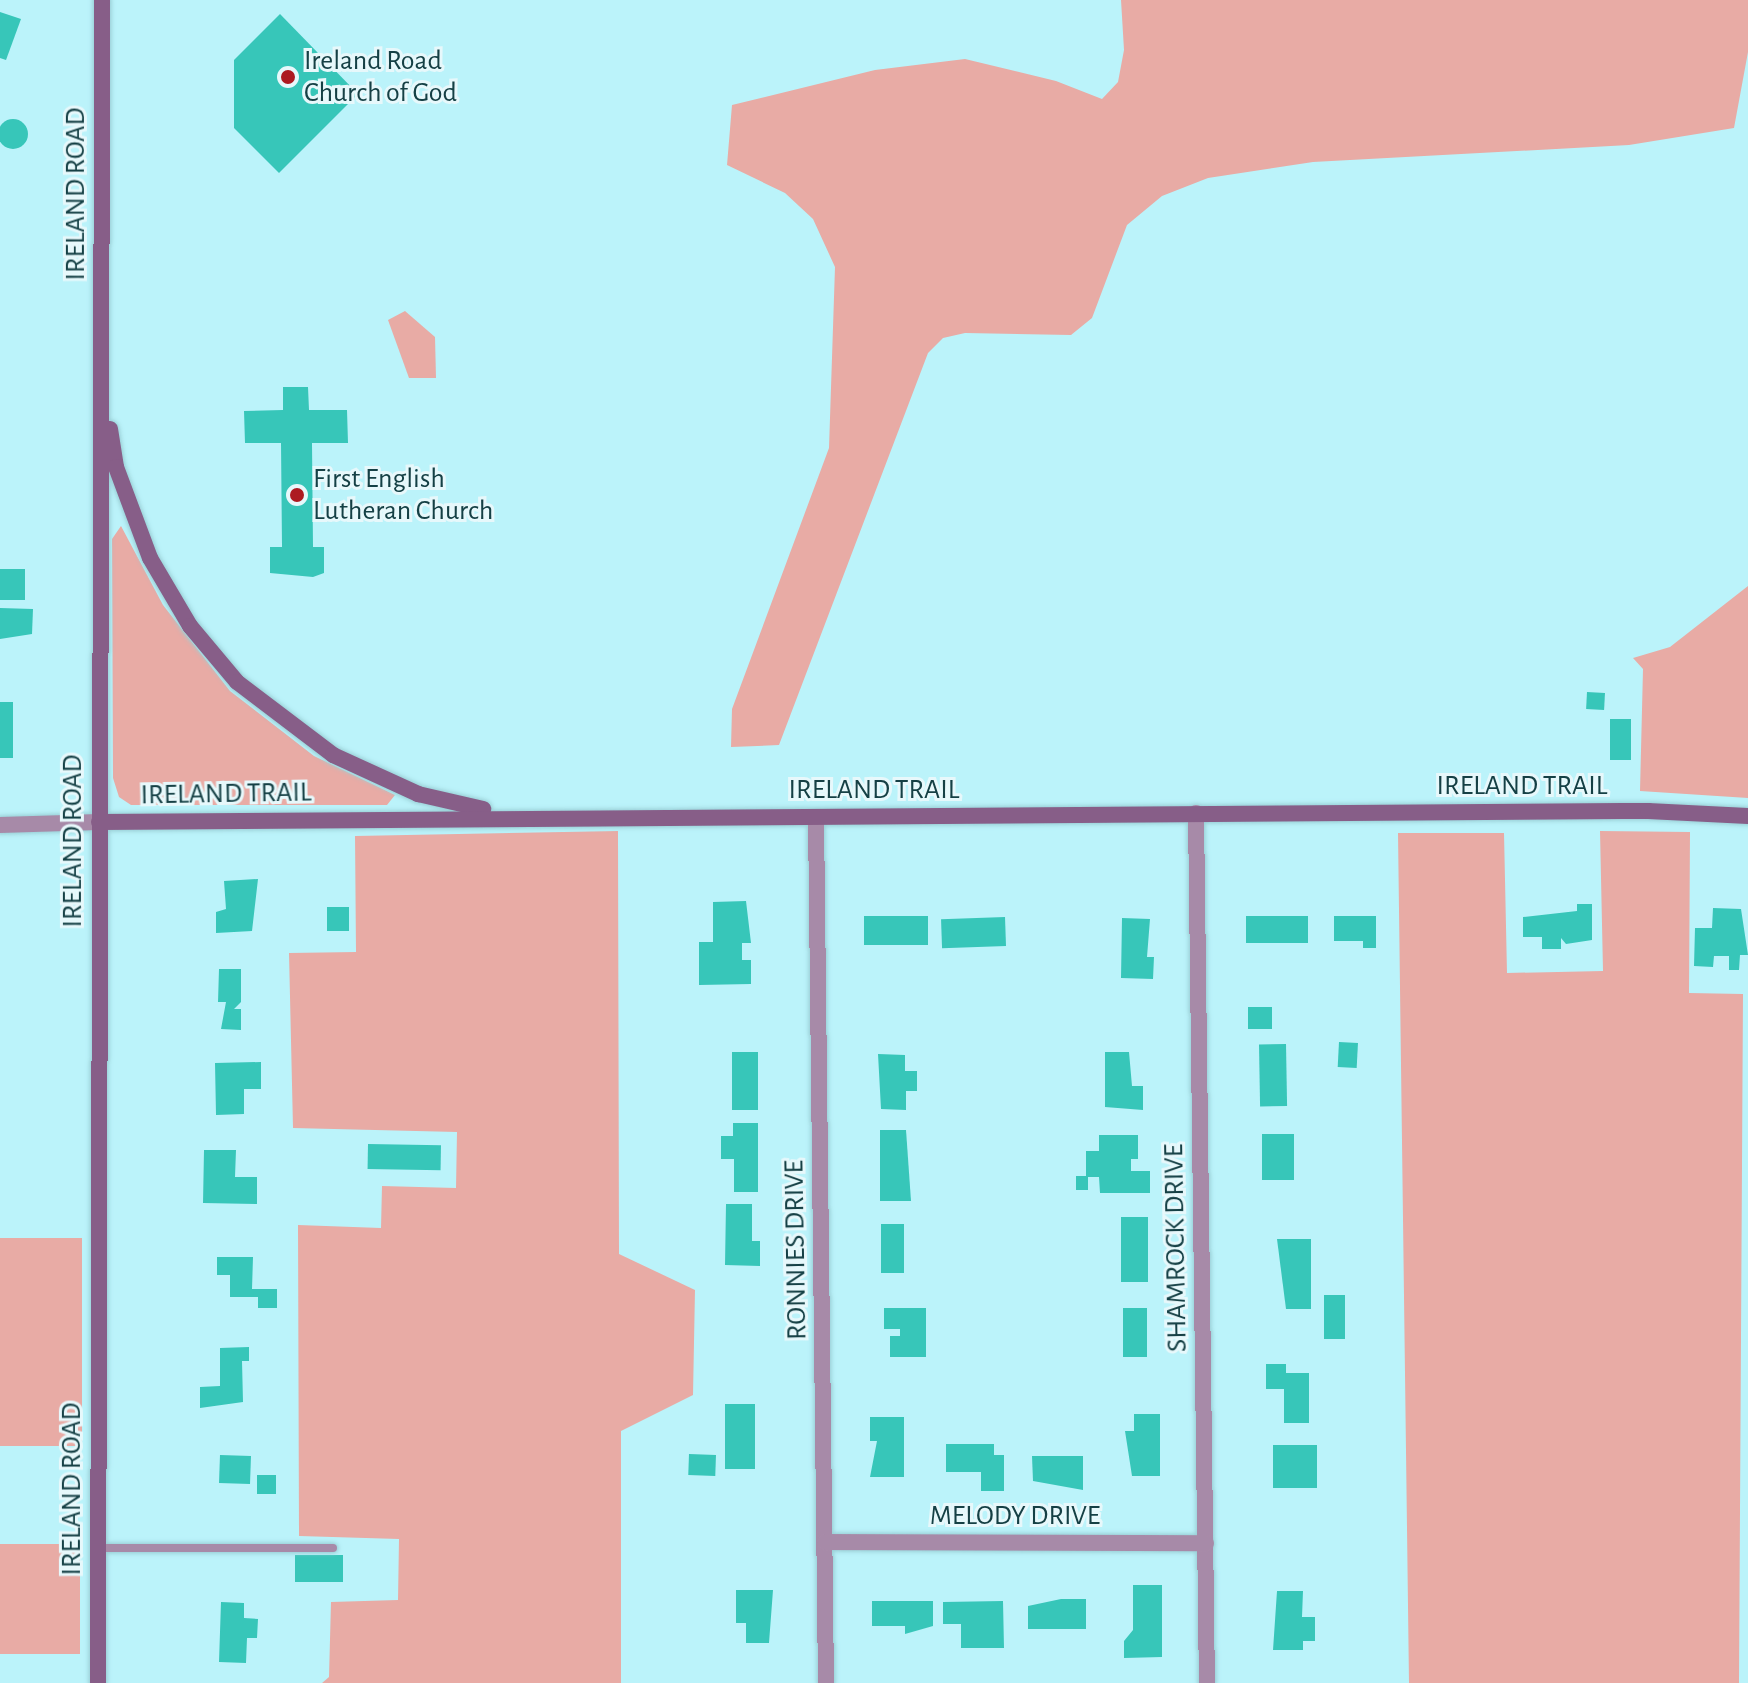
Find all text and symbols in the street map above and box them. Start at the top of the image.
place label: Ireland Road Church of God [304,44,457,110]
marker: Ireland Road Church of God [279,68,297,86]
street label: IRELAND ROAD [59,107,93,281]
place label: First English Lutheran Church [313,462,493,528]
marker: First English Lutheran Church [288,486,306,504]
street label: IRELAND ROAD [56,754,90,928]
street label: IRELAND TRAIL [1437,769,1607,803]
street label: IRELAND TRAIL [789,773,959,807]
street label: IRELAND TRAIL [140,776,312,812]
street label: SHAMROCK DRIVE [1157,1144,1195,1352]
street label: RONNIES DRIVE [778,1160,814,1340]
street label: IRELAND ROAD [55,1402,89,1576]
street label: MELODY DRIVE [930,1499,1100,1533]

